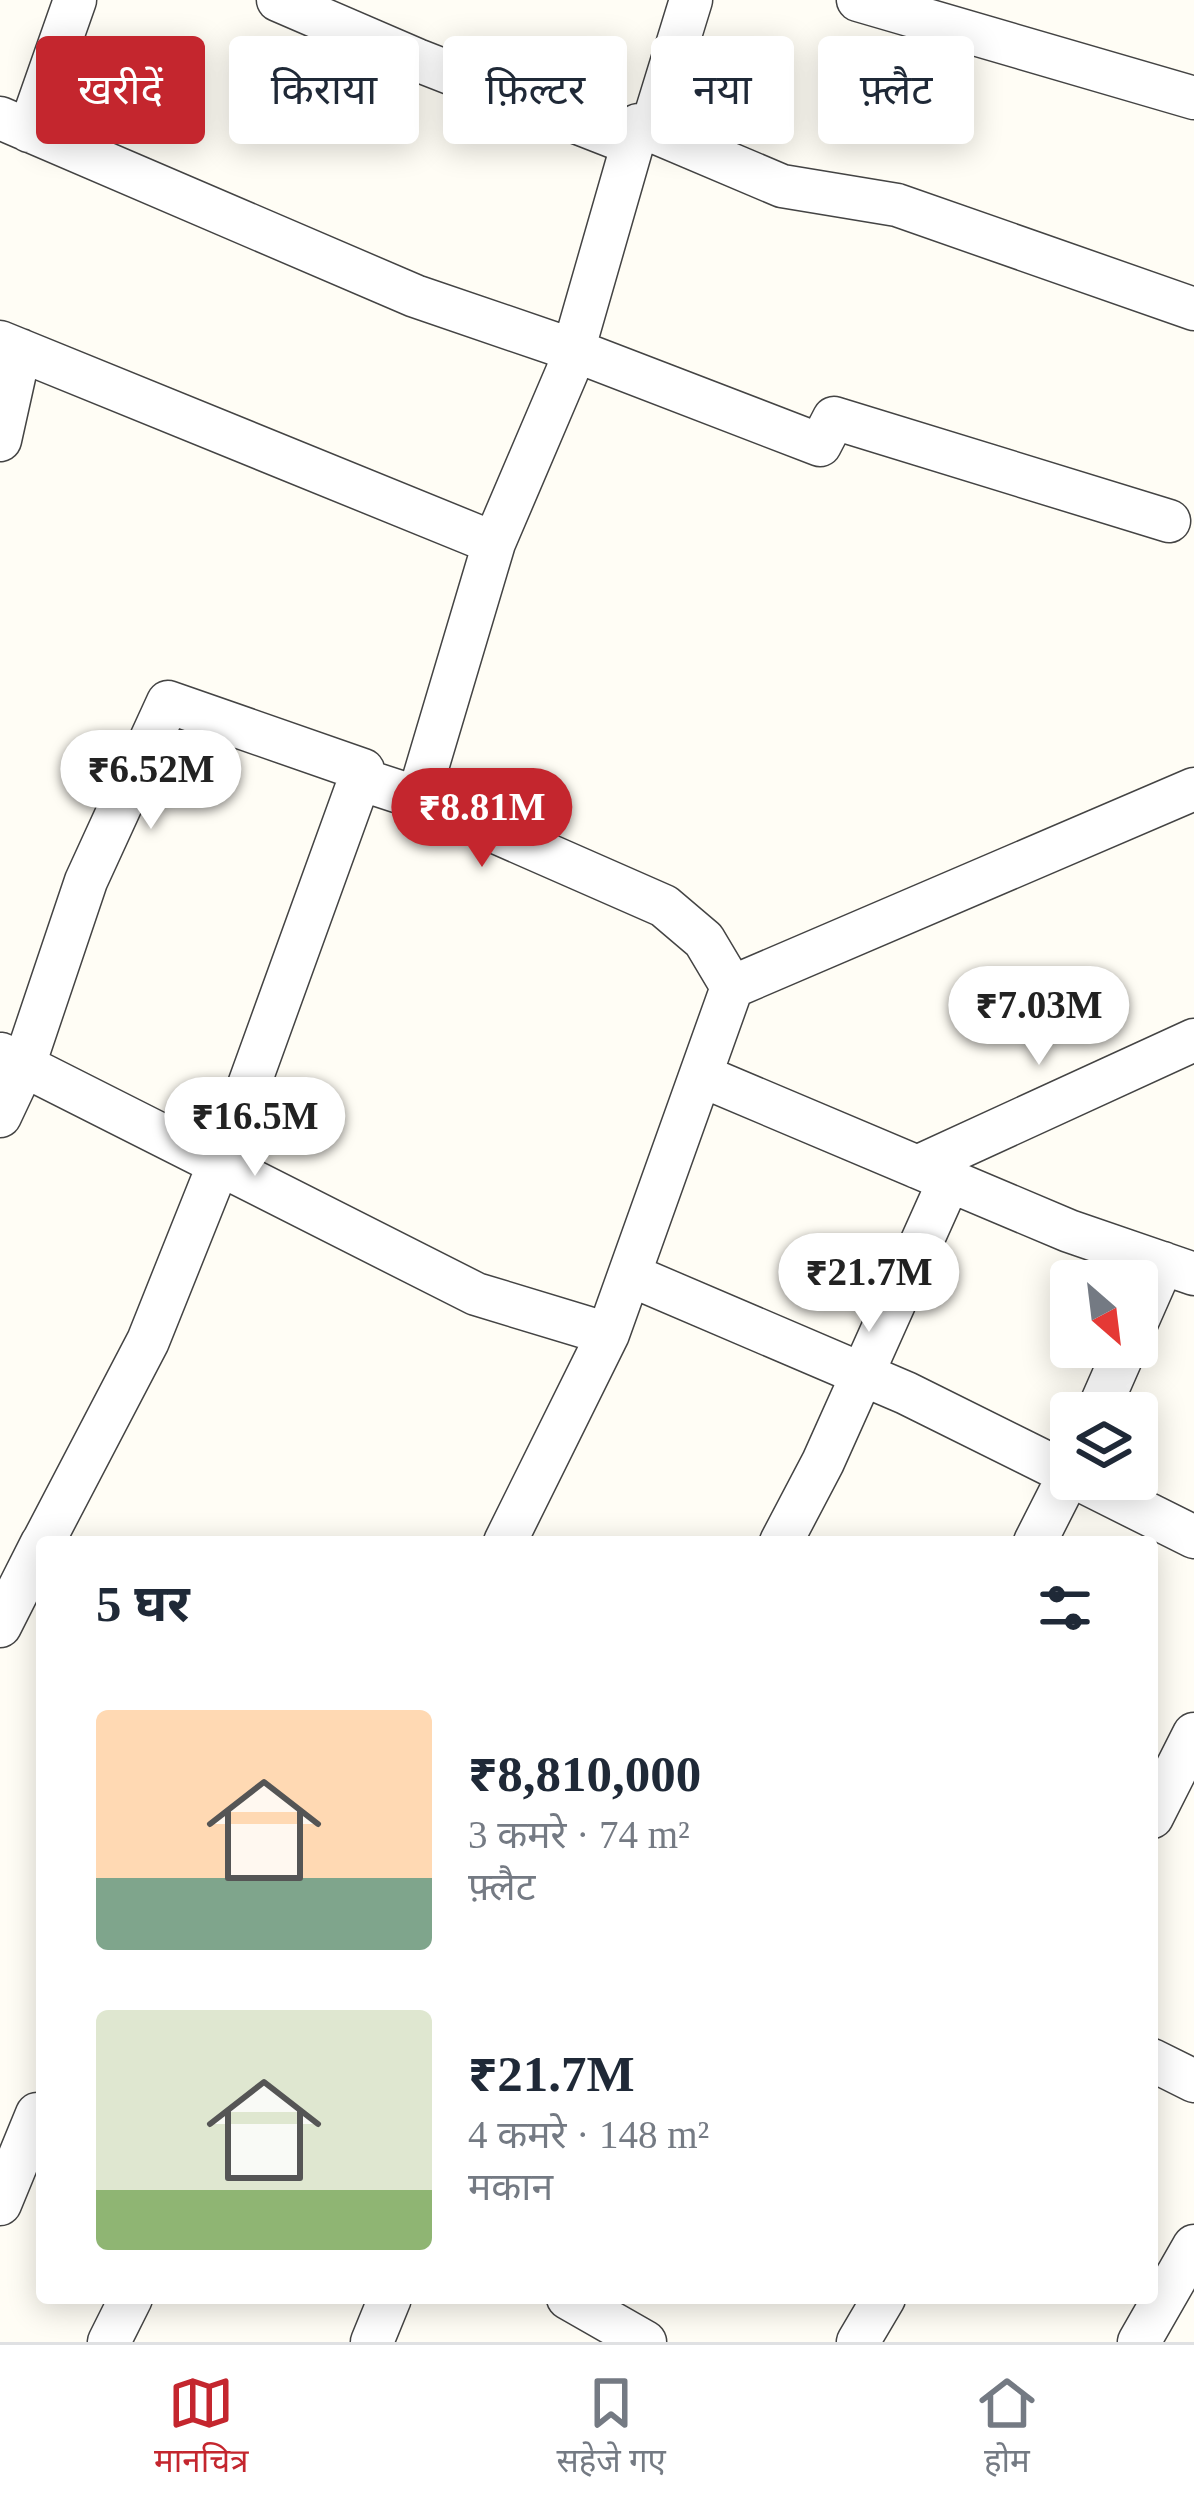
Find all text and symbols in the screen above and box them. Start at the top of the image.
chip: खरीदें [36,36,205,144]
chip: किराया [229,36,419,144]
chip: फ़िल्टर [443,36,627,144]
chip: नया [651,36,794,144]
chip: फ़्लैट [818,36,974,144]
pin: ₹6.52M [53,730,249,832]
text: ₹6.52M [87,747,215,790]
pin: ₹8.81M [384,768,580,870]
text: ₹8.81M [418,785,546,828]
pin: ₹7.03M [941,966,1137,1068]
text: ₹7.03M [975,983,1103,1026]
pin: ₹16.5M [157,1077,353,1179]
text: ₹16.5M [191,1094,319,1137]
pin: ₹21.7M [771,1233,967,1335]
text: ₹21.7M [805,1250,933,1293]
north arrow [1050,1260,1158,1368]
map controls [1050,1260,1158,1500]
button: layers [1050,1392,1158,1500]
icon: filters [1032,1575,1098,1641]
text: 5 घर [96,1576,190,1632]
text: ₹8,810,000 [468,1746,701,1802]
icon: home [192,1758,336,1902]
text: 3 कमरे · 74 m² [468,1813,690,1856]
text: फ़्लैट [468,1865,535,1908]
text: ₹21.7M [468,2046,635,2102]
icon: home [192,2058,336,2202]
text: 4 कमरे · 148 m² [468,2113,709,2156]
text: मकान [468,2165,553,2208]
tab: मानचित्र [154,2370,248,2485]
tab: सहेजे गए [556,2370,666,2485]
tab: होम [974,2370,1040,2485]

